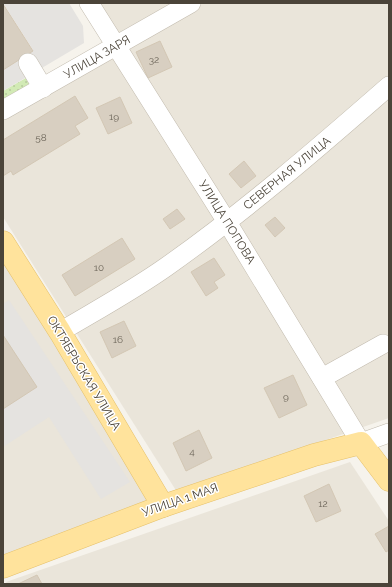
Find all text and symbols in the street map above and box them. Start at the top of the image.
street label: УЛИЦА ЗАРЯ [61,32,133,82]
house number: 32 [149,54,159,65]
house number: 19 [109,111,119,122]
house number: 58 [35,132,47,143]
street label: СЕВЕРНАЯ УЛИЦА [241,134,333,212]
street label: УЛИЦА ПОПОВА [196,178,258,266]
house number: 10 [94,262,104,273]
street label: ОКТЯБРЬСКАЯ УЛИЦА [44,313,124,433]
house number: 16 [113,334,123,345]
house number: 9 [283,391,289,402]
house number: 4 [189,446,195,457]
street label: УЛИЦА 1 МАЯ [140,480,220,520]
house number: 12 [318,498,328,509]

